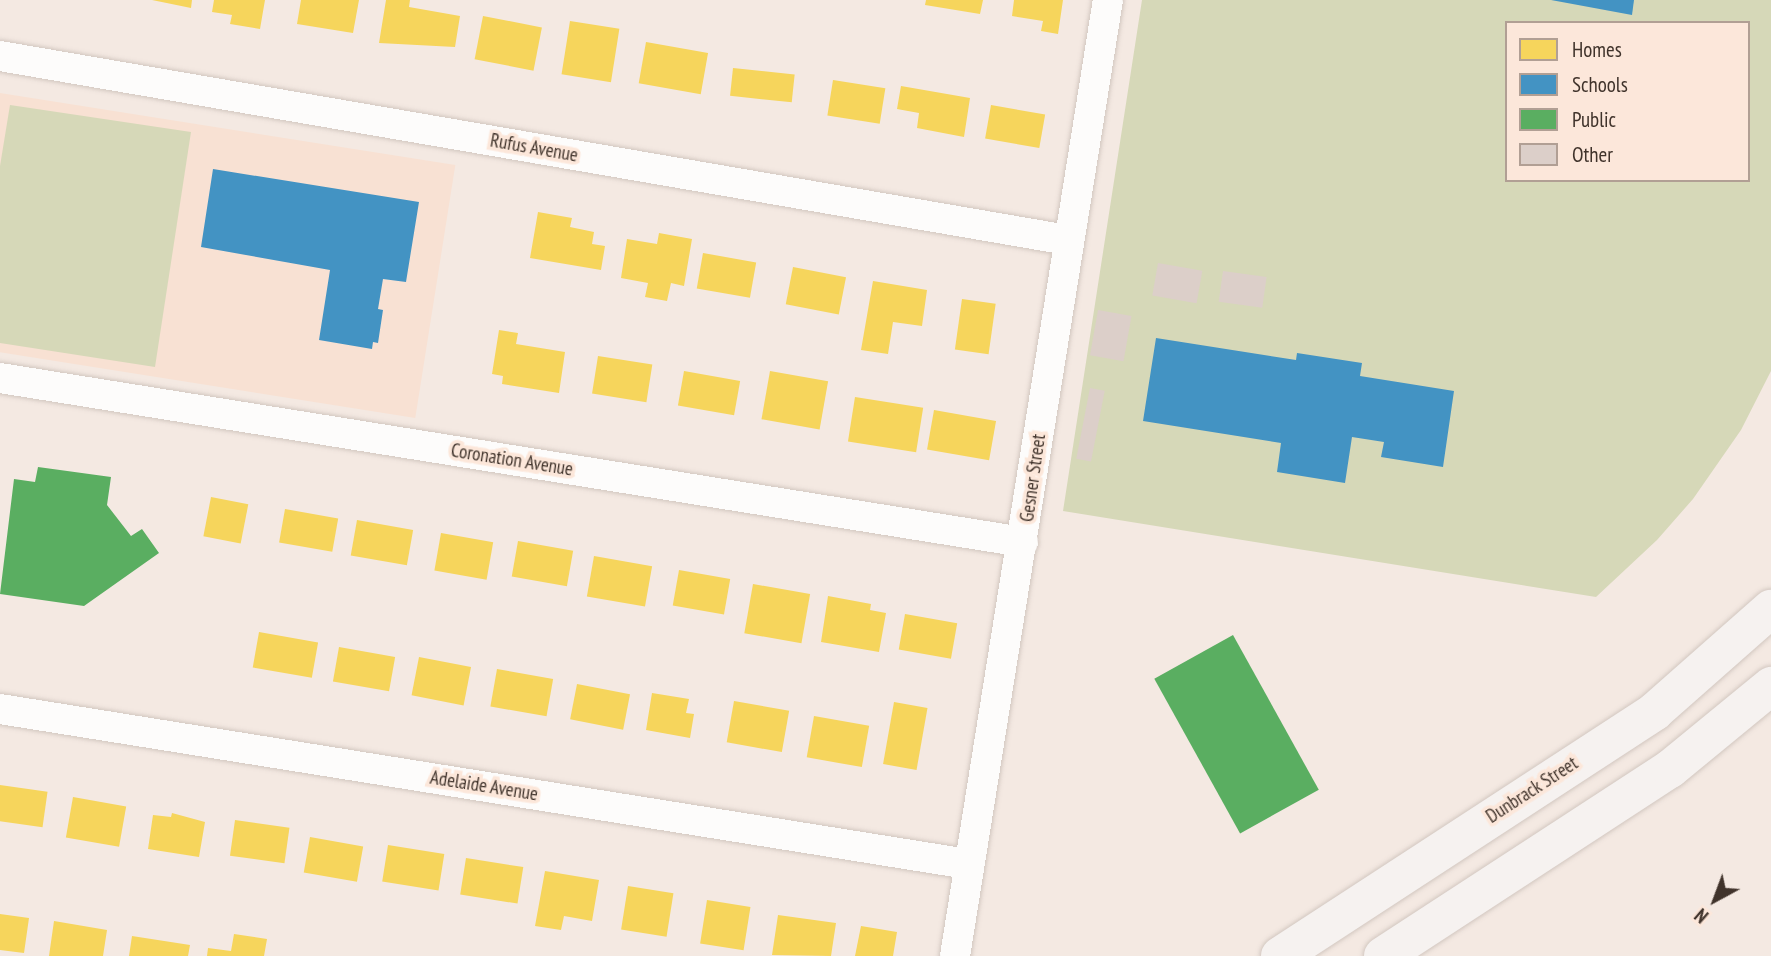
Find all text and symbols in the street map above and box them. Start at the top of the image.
legend [1505,21,1750,182]
text: Homes [1572,36,1622,63]
text: Schools [1572,71,1628,98]
text: Public [1572,106,1616,133]
street label: Rufus Avenue [488,129,580,167]
text: Other [1572,141,1613,168]
street label: Gesner Street [1016,433,1050,523]
street label: Coronation Avenue [449,439,575,481]
street label: Dunbrack Street [1482,752,1582,828]
street label: Adelaide Avenue [428,766,540,806]
north arrow [1680,865,1750,935]
text: N [1689,903,1713,928]

